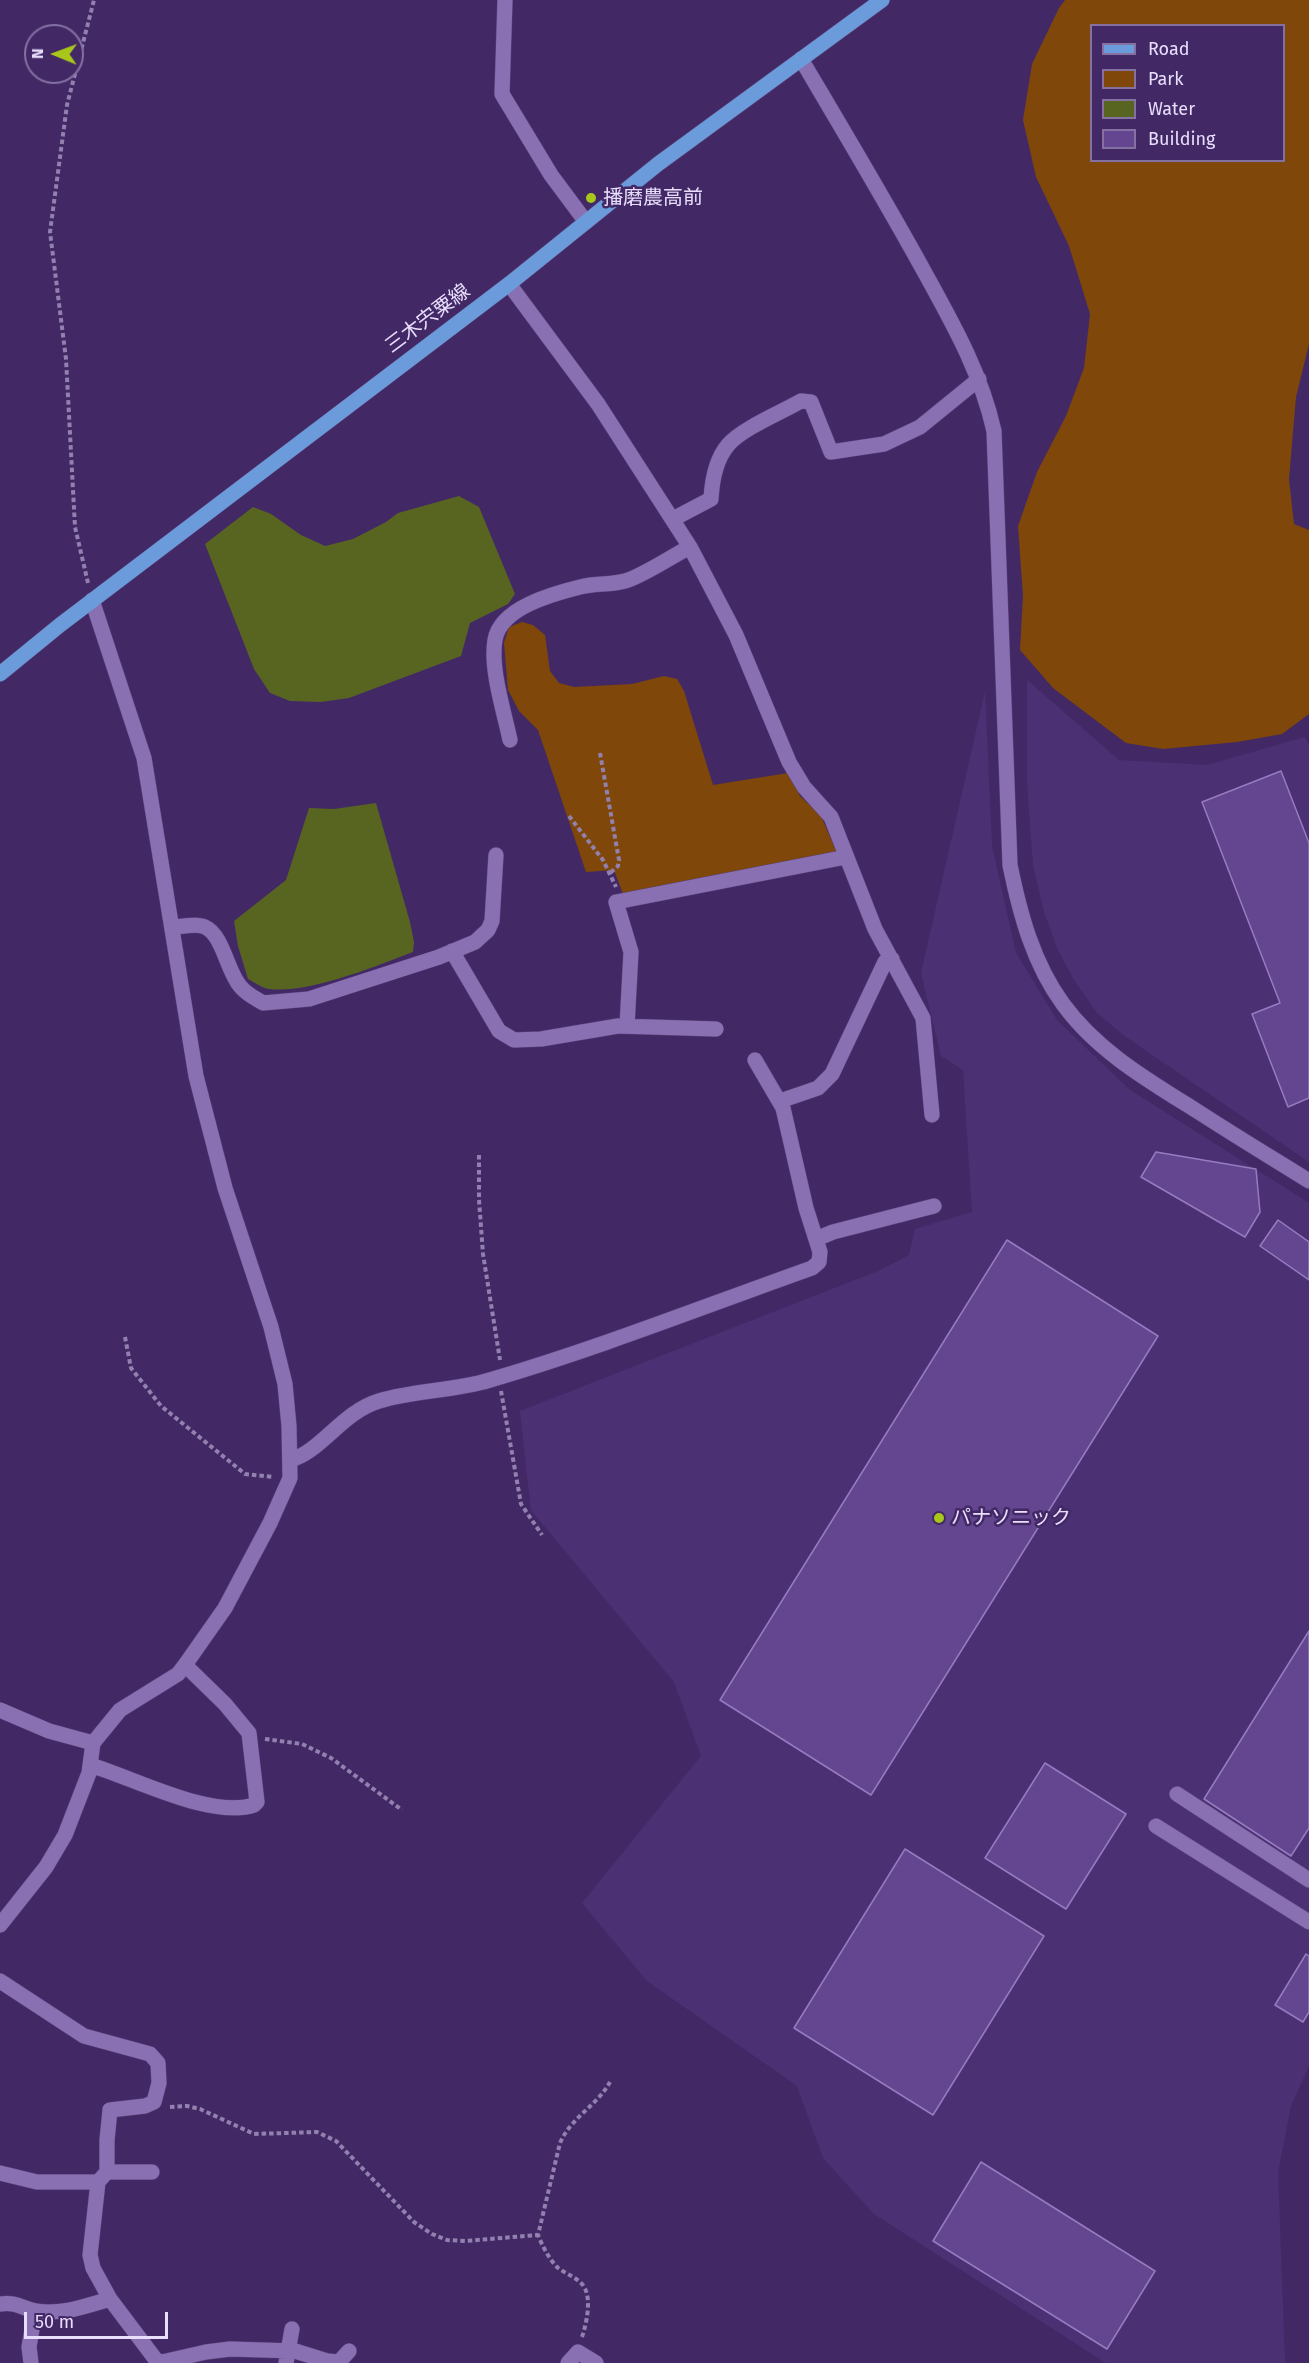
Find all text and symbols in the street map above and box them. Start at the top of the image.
north arrow [24,24,84,84]
legend [1090,24,1285,162]
text: Road [1148,38,1190,60]
text: N [28,48,47,59]
text: Park [1148,68,1183,90]
text: Water [1148,98,1195,120]
text: Building [1148,128,1215,150]
place label: 播磨農高前 [603,186,703,210]
marker: 播磨農高前 [584,191,598,205]
street label: 三木宍粟線 [381,279,475,359]
place label: パナソニック [951,1506,1071,1530]
marker: パナソニック [932,1511,946,1525]
scale bar [27,2300,171,2338]
text: 50 m [35,2311,74,2333]

